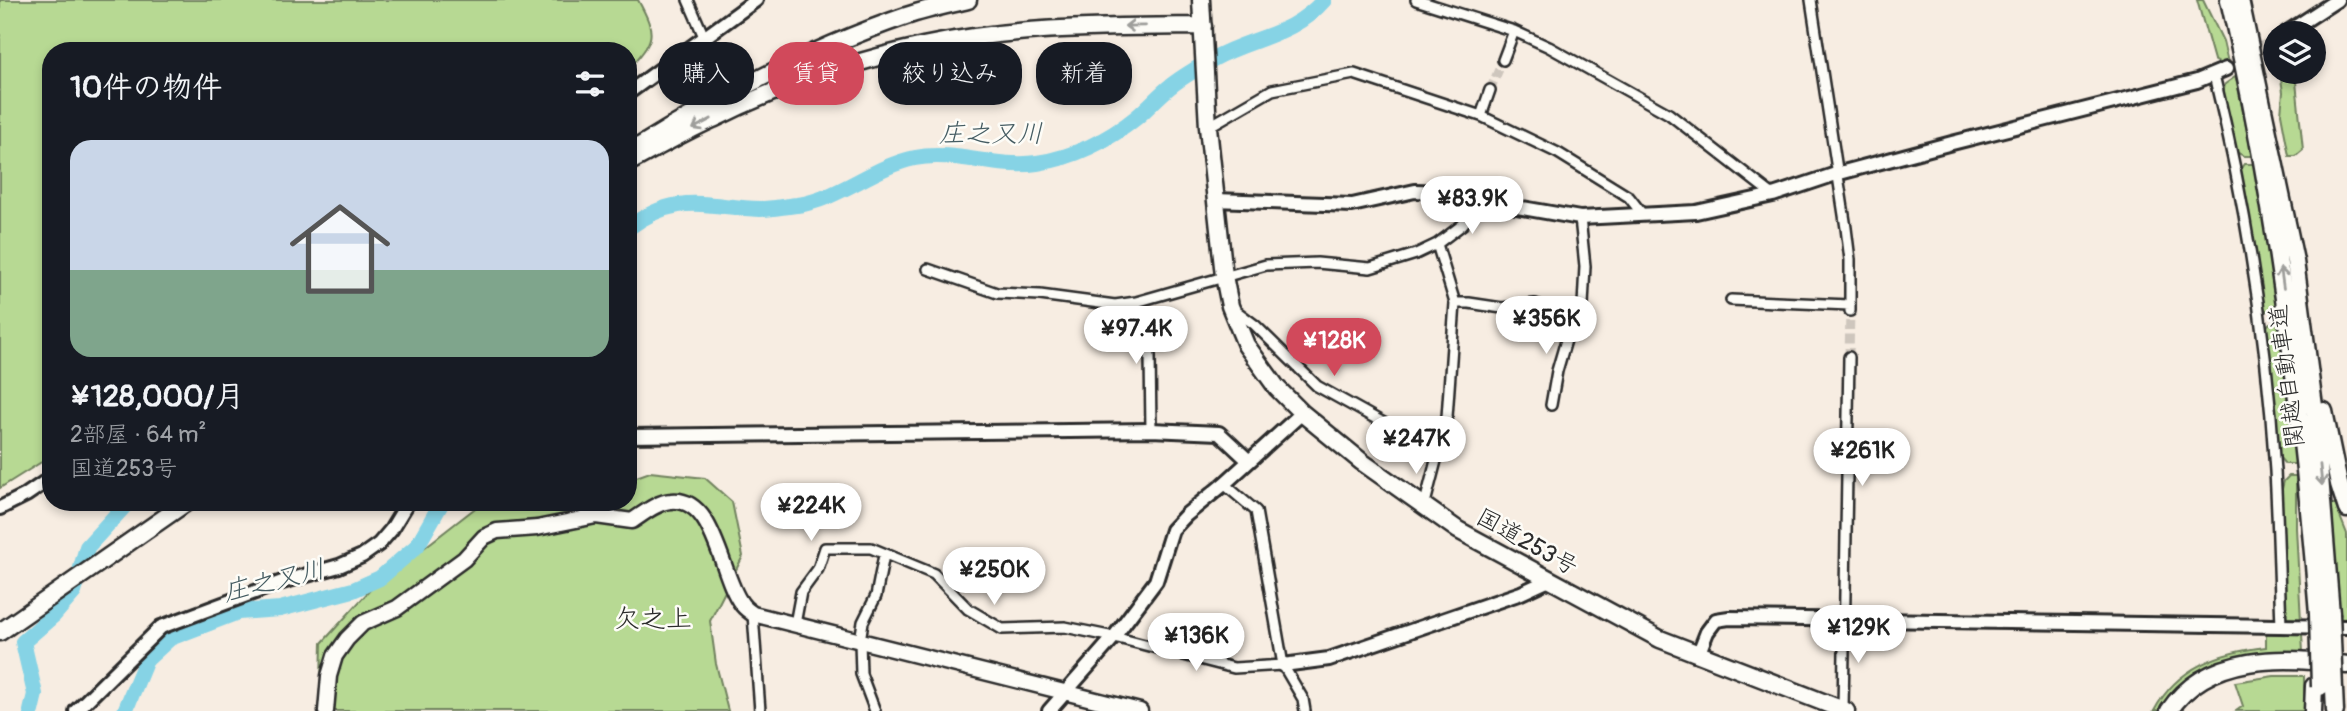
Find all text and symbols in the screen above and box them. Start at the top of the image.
one-way arrow [1123,19,1146,33]
map controls [2263,21,2326,84]
button: layers [2263,21,2326,84]
chip: 購入 [658,42,754,105]
chip: 賃貸 [768,42,864,105]
chip: 絞り込み [878,42,1022,105]
chip: 新着 [1036,42,1132,105]
icon: filters [571,65,609,103]
text: 10件の物件 [70,69,222,106]
one-way arrow [692,118,713,132]
water label: 庄之又川 [939,118,1043,150]
pin: ¥83.9K [1415,176,1529,236]
text: ¥83.9K [1436,184,1508,213]
icon: home [277,186,403,312]
one-way arrow [2275,267,2288,290]
pin: ¥356K [1497,296,1595,356]
street label: 関越自動車道 [2264,303,2310,449]
text: ¥356K [1512,304,1580,333]
pin: ¥97.4K [1079,306,1193,366]
text: ¥97.4K [1100,314,1172,343]
pin: ¥128K [1285,318,1383,378]
text: ¥128K [1302,326,1366,355]
text: ¥128,000/月 [70,378,244,415]
pin: ¥247K [1367,416,1465,476]
text: 2部屋 · 64 m² [70,420,206,449]
text: ¥247K [1382,424,1450,453]
pin: ¥261K [1813,428,1911,488]
text: ¥261K [1829,436,1895,465]
text: 国道253号 [70,454,177,483]
one-way arrow [2315,463,2328,486]
pin: ¥224K [762,484,860,543]
text: ¥224K [777,491,845,520]
street label: 国道253号 [1471,502,1583,582]
pin: ¥250K [945,548,1043,607]
water label: 庄之又川 [220,553,328,609]
text: ¥250K [959,555,1029,584]
district label: 欠之上 [614,603,692,635]
pin: ¥129K [1809,606,1907,665]
text: ¥129K [1826,613,1890,642]
pin: ¥136K [1147,614,1245,673]
text: ¥136K [1163,621,1229,650]

